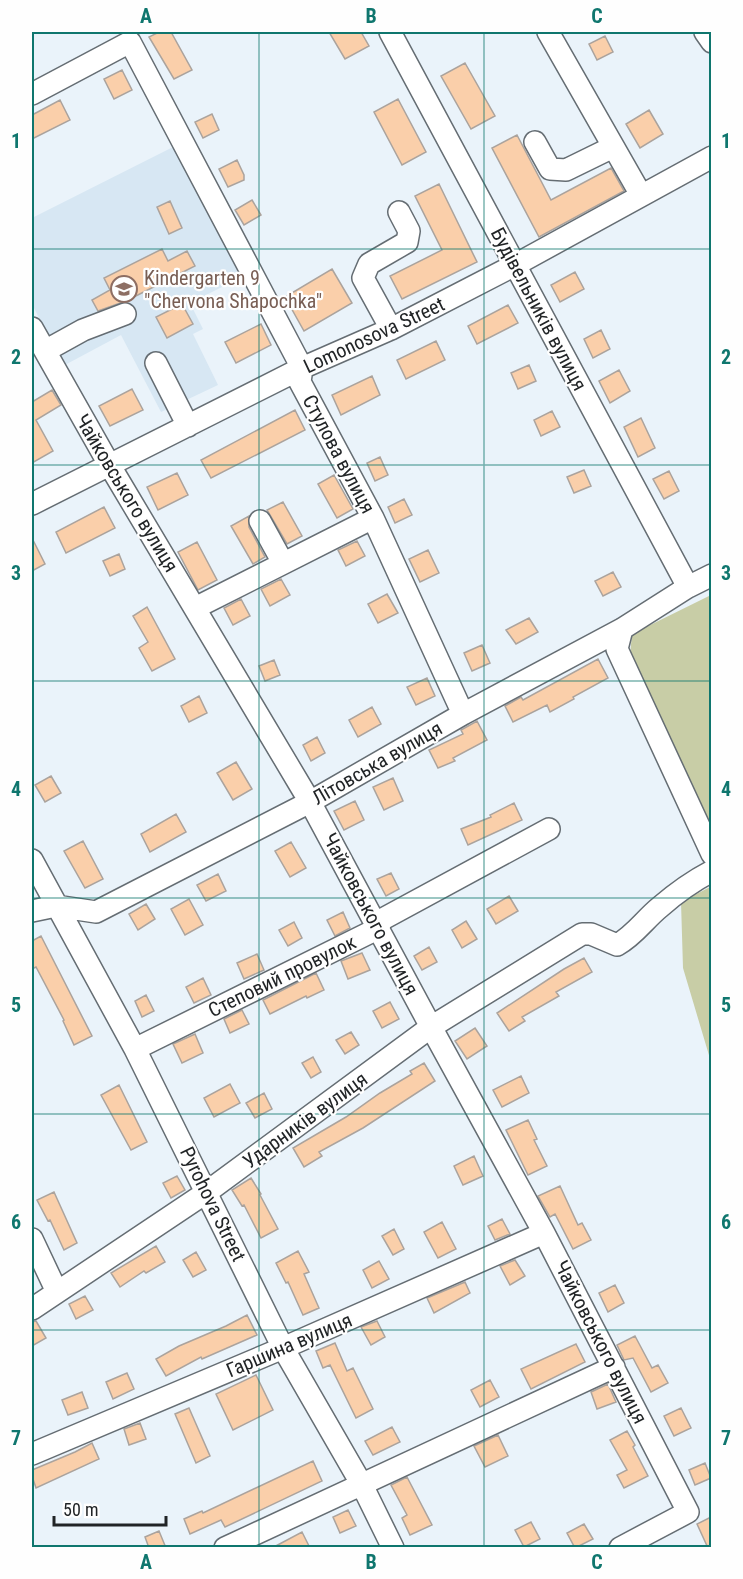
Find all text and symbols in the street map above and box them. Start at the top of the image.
text: A [140,4,152,28]
text: B [365,4,377,28]
text: C [591,4,603,28]
text: 1 [11,129,21,153]
text: 1 [721,129,731,153]
street label: Будівельників вулиця [486,223,592,395]
place label: Kindergarten 9 "Chervona Shapochka" [144,266,322,313]
school or university icon: Kindergarten 9 "Chervona Shapochka" [109,274,139,304]
street label: Lomonosova Street [300,292,448,378]
text: 2 [11,345,21,369]
text: 2 [721,345,731,369]
street label: Стулова вулиця [298,391,380,517]
street label: Чайковського вулиця [70,410,184,576]
text: 3 [11,561,21,585]
text: 3 [721,561,731,585]
street label: Літовська вулиця [308,716,446,810]
text: 4 [11,777,21,801]
text: 4 [721,777,731,801]
street label: Чайковського вулиця [318,829,424,999]
street label: Степовий провулок [204,930,360,1022]
text: 5 [11,993,21,1017]
text: 5 [721,993,731,1017]
street label: Ударників вулиця [238,1067,372,1173]
street label: Pyrohova Street [175,1143,251,1265]
text: 6 [11,1210,21,1234]
text: 6 [721,1210,731,1234]
street label: Чайковського вулиця [549,1256,653,1428]
street label: Гаршина вулиця [223,1308,355,1382]
text: 7 [11,1426,21,1450]
text: 7 [721,1426,731,1450]
scale bar [54,1489,166,1527]
text: 50 m [63,1499,98,1520]
text: A [140,1550,152,1574]
text: B [365,1550,377,1574]
text: C [591,1550,603,1574]

